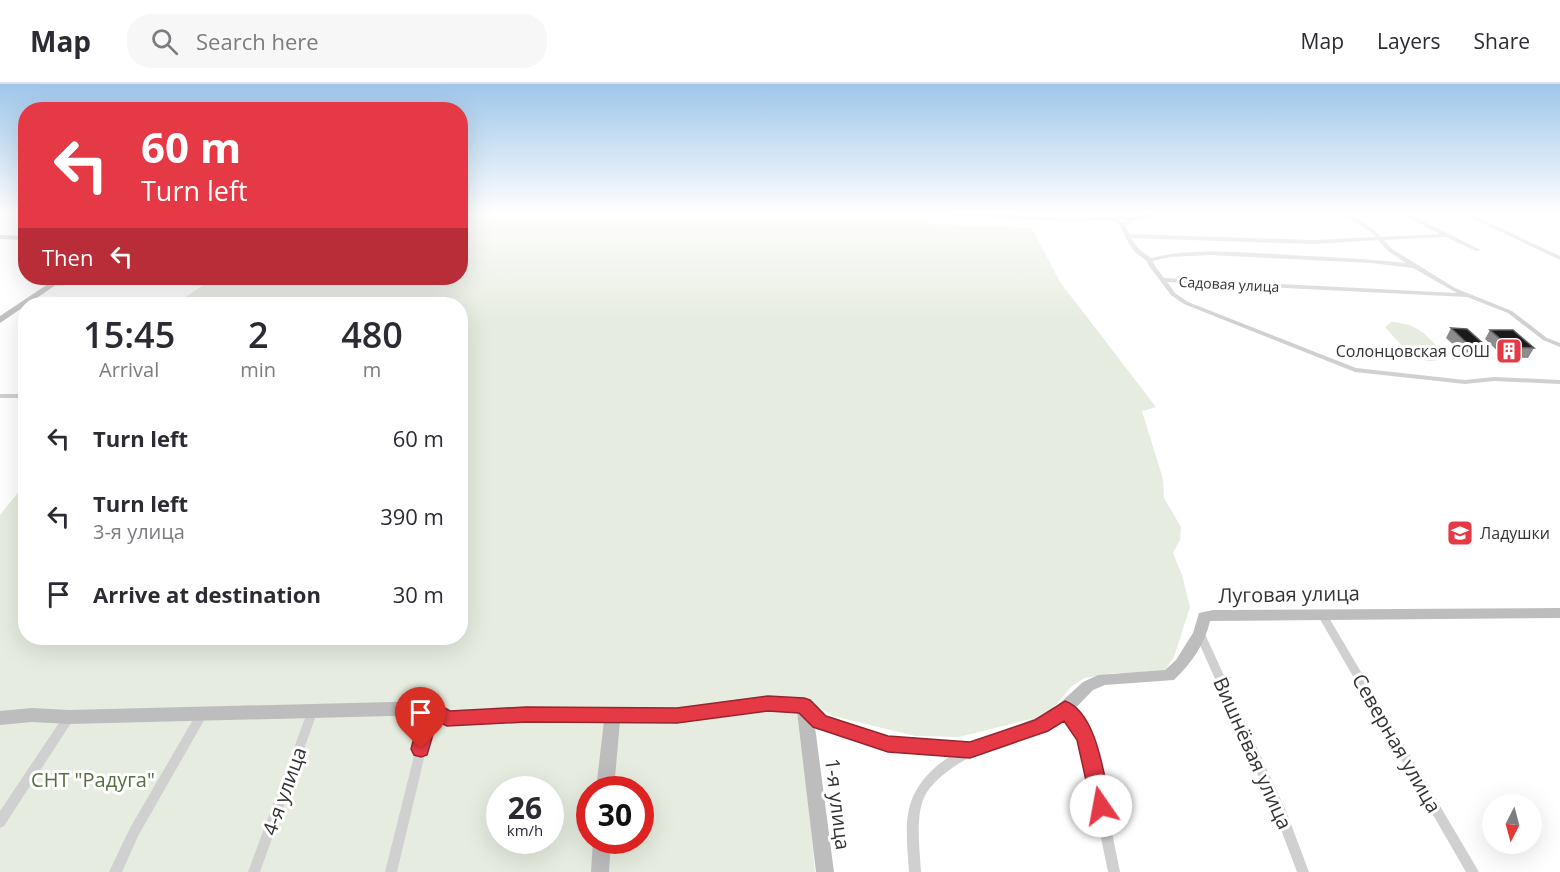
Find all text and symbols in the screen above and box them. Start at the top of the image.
search box [127,14,547,68]
text: Map [30,22,91,60]
icon: search [148,25,181,58]
text: Search here [196,26,319,56]
text: Map [1301,27,1344,55]
text: Layers [1377,27,1441,55]
text: Share [1474,27,1530,55]
text: 60 m [141,118,241,175]
icon: left [42,126,120,204]
text: Turn left [141,172,248,209]
icon: left [105,240,138,273]
text: Then [42,242,93,272]
street label: Садовая улица [1178,272,1280,296]
text: 15:45 [83,310,175,359]
text: 2 [248,310,269,359]
text: 480 [341,310,403,359]
building icon: Солонцовская СОШ [1494,336,1524,366]
place label: Солонцовская СОШ [1336,340,1490,362]
text: Arrival [99,356,159,383]
text: min [240,356,276,383]
text: m [363,356,381,383]
icon: left [42,422,75,455]
text: Turn left [93,423,188,453]
text: 60 m [393,423,444,453]
text: Turn left [93,488,188,518]
icon: left [42,500,75,533]
text: 390 m [380,501,444,531]
text: 3-я улица [93,518,185,545]
school or university icon: Ладушки [1445,518,1475,548]
place label: Ладушки [1480,522,1550,544]
icon: arrive [42,578,75,611]
text: Arrive at destination [93,579,321,609]
text: 30 m [393,579,444,609]
street label: Луговая улица [1218,579,1360,609]
street label: Северная улица [1346,668,1448,818]
street label: Вишнёвая улица [1207,673,1299,833]
pin [395,687,446,749]
icon: arrive [404,696,437,729]
street label: 4-я улица [256,743,312,839]
street label: 1-я улица [819,757,857,851]
park label: СНТ "Радуга" [31,766,155,793]
position arrow [1069,774,1133,838]
speed limit sign: 30 [576,776,654,854]
text: 26 [508,787,542,828]
north arrow [1482,794,1542,854]
map controls [1482,794,1542,854]
text: km/h [507,820,543,840]

